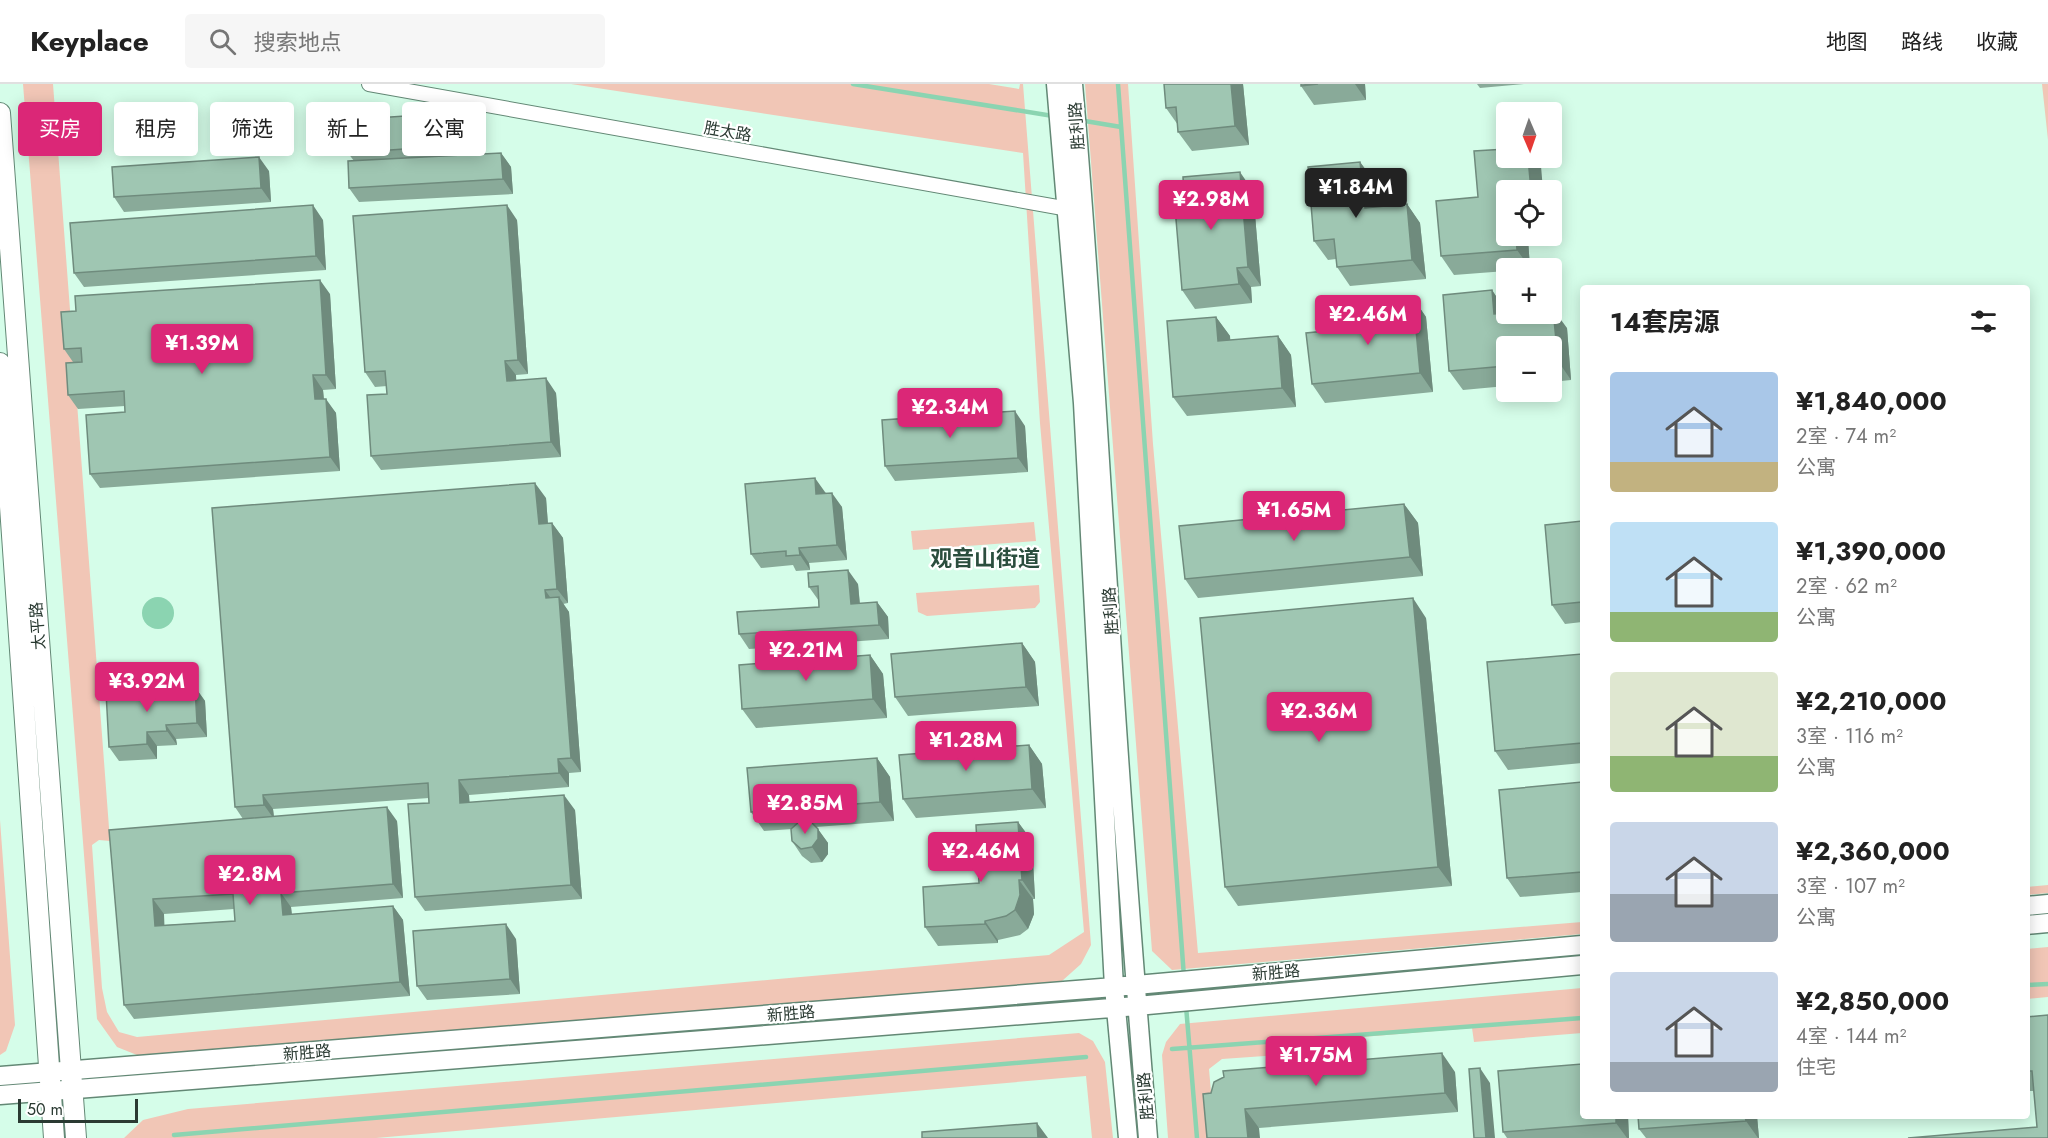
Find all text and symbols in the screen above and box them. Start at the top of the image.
search box [185,14,605,68]
text: Keyplace [30,21,149,62]
icon: search [206,25,239,58]
text: 搜索地点 [254,26,342,58]
text: 地图 [1826,27,1868,57]
text: 路线 [1901,27,1943,57]
text: 收藏 [1976,27,2018,57]
street label: 胜利路 [1063,101,1090,151]
chip: 买房 [18,102,102,156]
chip: 租房 [114,102,198,156]
chip: 筛选 [210,102,294,156]
chip: 新上 [306,102,390,156]
chip: 公寓 [402,102,486,156]
north arrow [1496,102,1562,168]
map controls [1496,102,1562,402]
street label: 胜太路 [702,116,754,147]
pin: ¥1.84M [1307,168,1405,219]
text: ¥1.84M [1319,173,1393,202]
pin: ¥2.98M [1162,180,1260,231]
button: locate [1496,180,1562,246]
text: ¥2.98M [1173,185,1249,214]
button: + [1496,258,1562,324]
pin: ¥2.46M [1319,295,1417,346]
text: ¥2.46M [1329,300,1407,329]
text: 14套房源 [1610,303,1719,341]
icon: filters [1967,305,2000,338]
pin: ¥1.39M [153,324,251,375]
text: ¥1.39M [165,329,239,358]
button: − [1496,336,1562,402]
text: ¥1,840,000 [1796,382,1947,420]
pin: ¥2.34M [901,388,999,439]
text: ¥2.34M [911,393,989,422]
icon: home [1658,396,1730,468]
text: 2室 · 74 m² [1796,422,1896,451]
text: 公寓 [1796,453,1836,482]
pin: ¥1.65M [1245,491,1343,542]
text: ¥1.65M [1257,496,1331,525]
text: ¥1,390,000 [1796,532,1946,570]
district label: 观音山街道 [930,542,1040,574]
icon: home [1658,546,1730,618]
text: 2室 · 62 m² [1796,572,1897,601]
street label: 胜利路 [1097,586,1124,636]
street label: 太平路 [24,601,51,651]
text: 公寓 [1796,603,1836,632]
pin: ¥2.21M [757,631,855,682]
text: ¥2.21M [769,636,843,665]
pin: ¥3.92M [98,662,196,713]
text: ¥3.92M [109,667,185,696]
text: ¥2,210,000 [1796,682,1946,720]
pin: ¥2.36M [1270,692,1368,743]
icon: home [1658,696,1730,768]
text: ¥2.36M [1281,697,1357,726]
pin: ¥1.28M [917,721,1015,772]
text: 3室 · 116 m² [1796,722,1903,751]
text: ¥1.28M [929,726,1003,755]
text: 公寓 [1796,753,1836,782]
pin: ¥2.85M [756,784,854,835]
text: ¥2.85M [767,789,843,818]
pin: ¥2.46M [932,832,1030,883]
text: ¥2,360,000 [1796,832,1950,870]
text: ¥2.46M [942,837,1020,866]
icon: home [1658,846,1730,918]
pin: ¥2.8M [208,855,292,906]
text: ¥2.8M [218,860,282,889]
text: 3室 · 107 m² [1796,872,1905,901]
text: 公寓 [1796,903,1836,932]
street label: 新胜路 [1251,959,1301,986]
text: ¥2,850,000 [1796,982,1949,1020]
icon: home [1658,996,1730,1068]
street label: 新胜路 [766,1000,816,1027]
text: 4室 · 144 m² [1796,1022,1907,1051]
pin: ¥1.75M [1267,1036,1365,1087]
street label: 新胜路 [282,1039,332,1066]
text: ¥1.75M [1280,1041,1352,1070]
text: 住宅 [1796,1053,1836,1082]
street label: 胜利路 [1132,1071,1159,1121]
scale bar [18,1096,138,1124]
text: 50 m [27,1098,63,1121]

